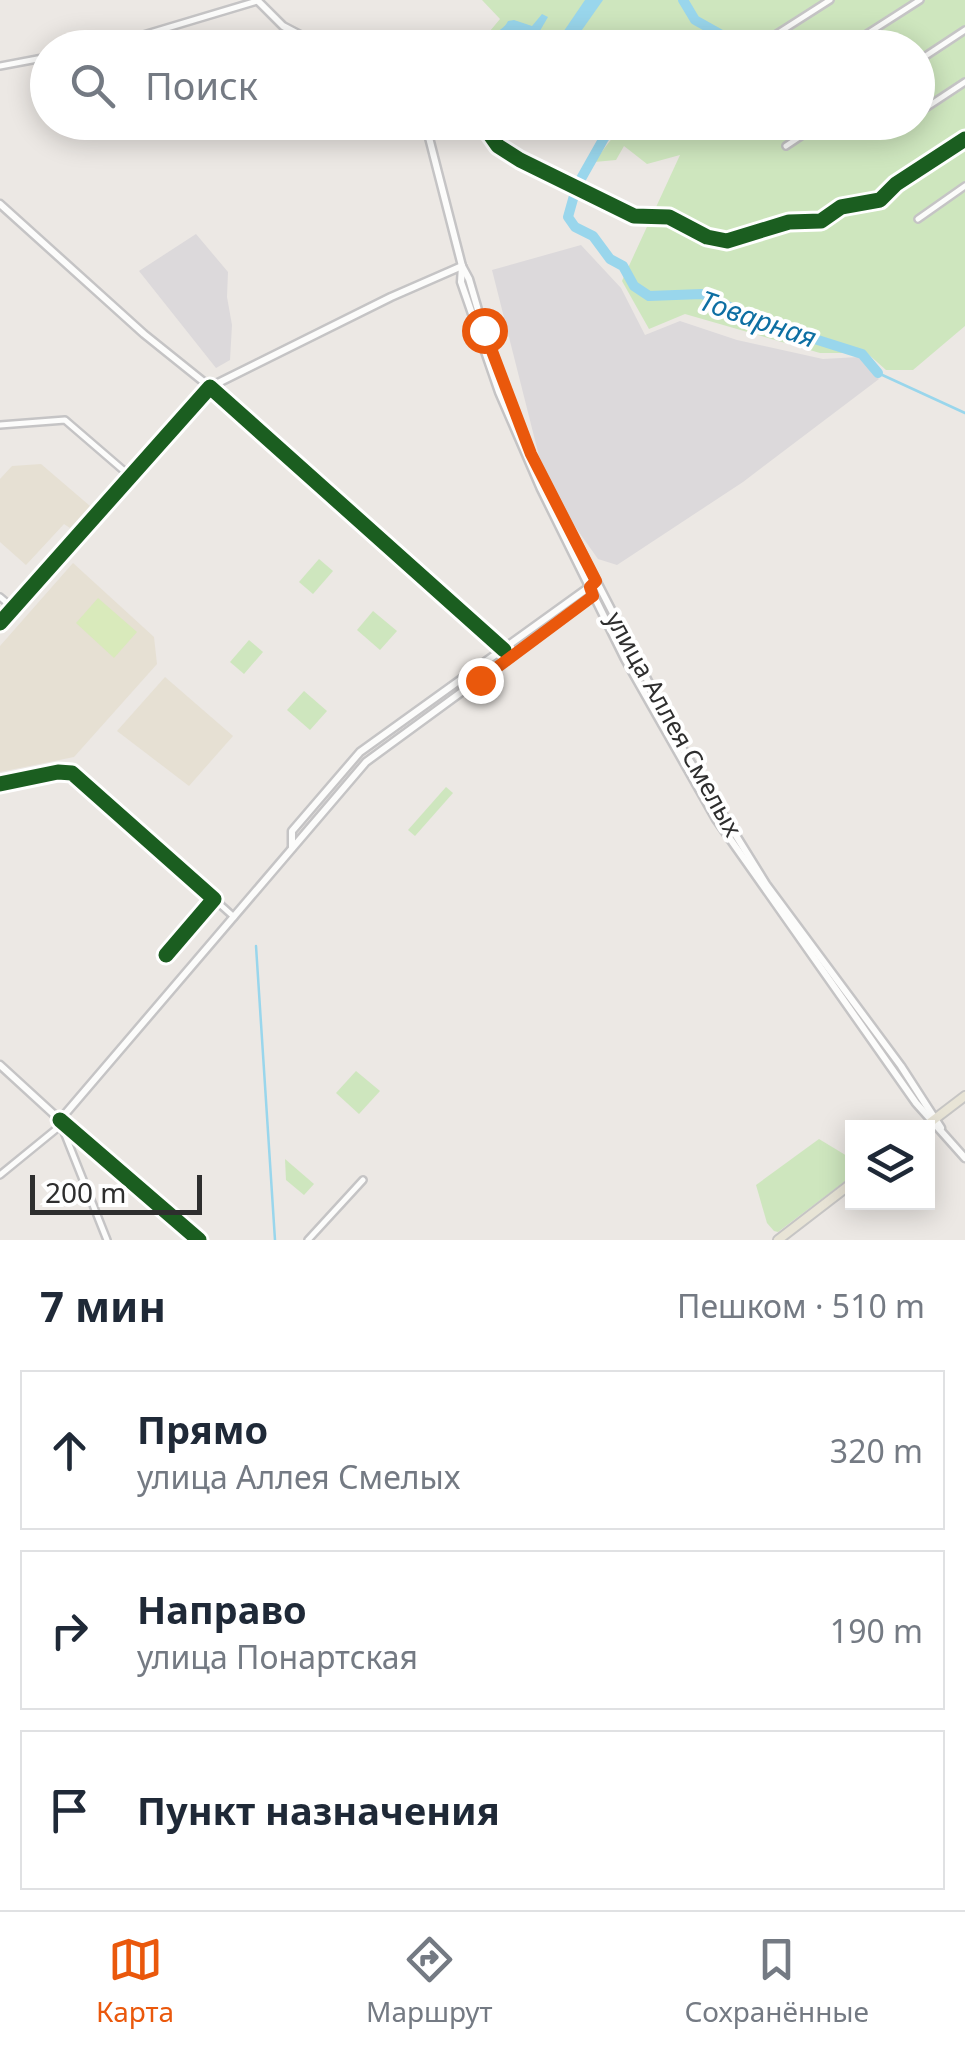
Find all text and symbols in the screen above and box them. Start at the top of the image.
search box [30,30,935,140]
icon: search [65,58,120,113]
text: Поиск [145,59,258,111]
water label: Товарная [695,280,822,356]
route start [462,308,508,354]
street label: улица Аллея Смелых [599,605,751,842]
route end [458,658,504,704]
map controls [845,1120,935,1210]
button: layers [845,1120,935,1210]
scale bar [30,1170,202,1214]
text: 200 m [45,1173,127,1211]
text: 7 мин [40,1277,166,1334]
text: Пешком · 510 m [677,1284,925,1327]
text: Прямо [137,1403,268,1455]
icon: ahead [42,1423,97,1478]
text: 320 m [830,1429,923,1472]
text: улица Аллея Смелых [137,1455,460,1498]
text: Направо [137,1583,307,1635]
icon: right [42,1603,97,1658]
text: 190 m [830,1609,923,1652]
text: улица Понартская [137,1635,418,1678]
icon: arrive [42,1783,97,1838]
text: Пункт назначения [137,1784,500,1836]
tab: Карта [96,1932,174,2030]
tab: Маршрут [366,1932,493,2030]
tab: Сохранённые [684,1932,869,2030]

